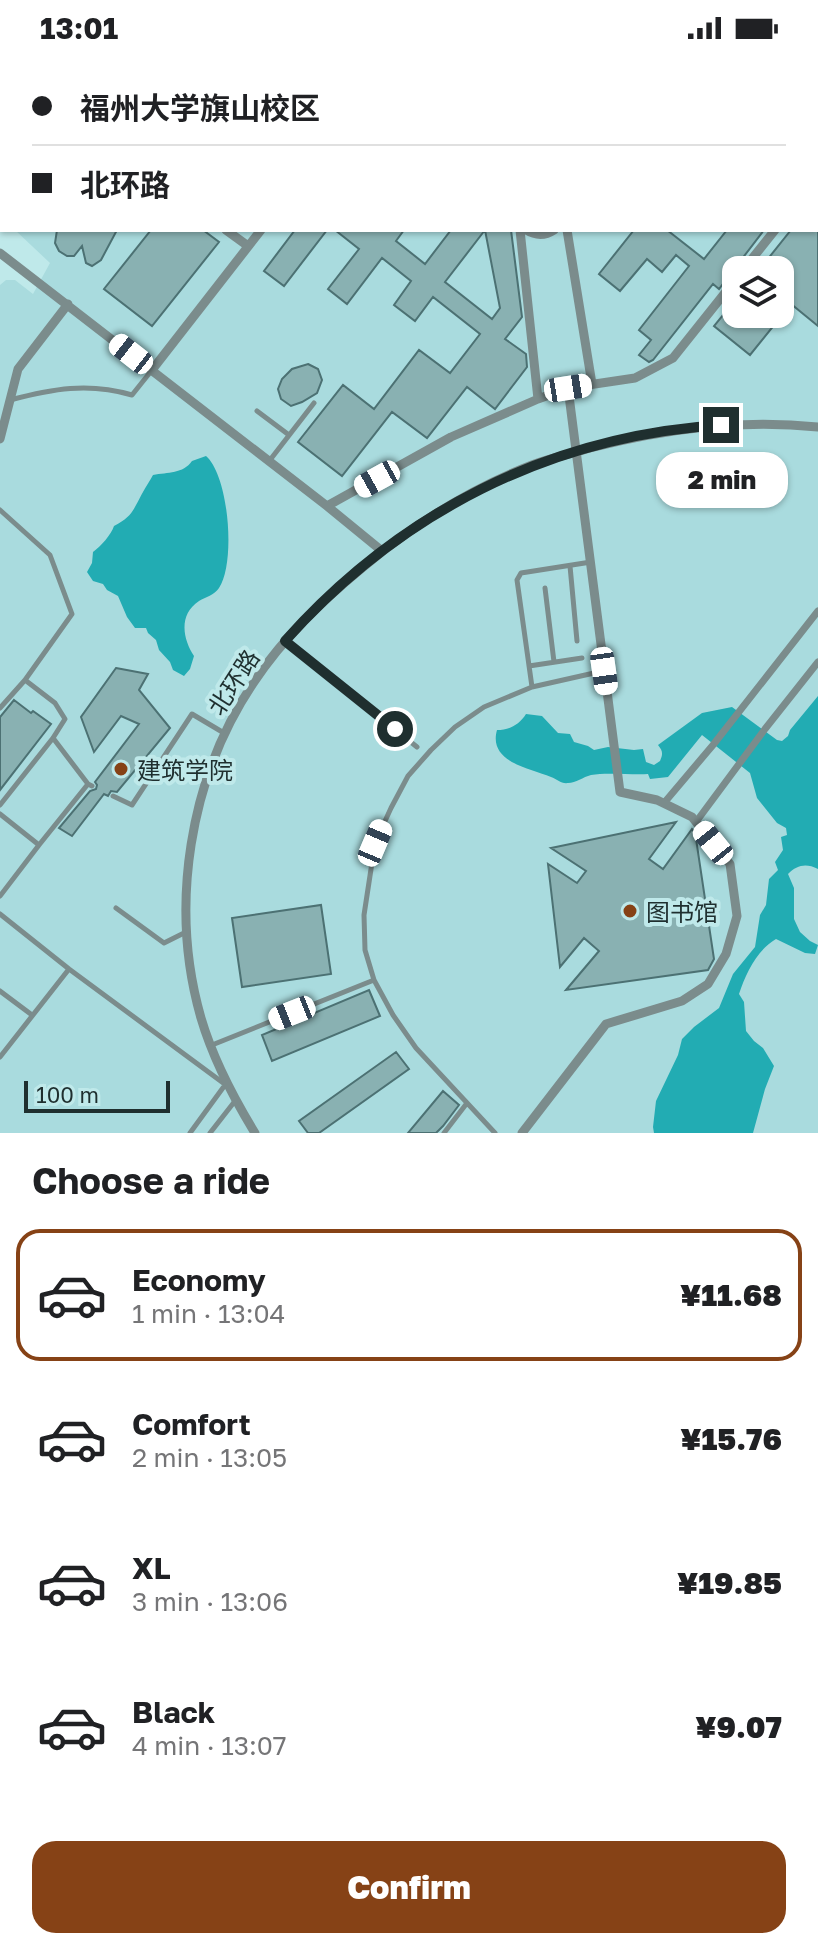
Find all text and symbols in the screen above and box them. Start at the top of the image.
text: 13:01 [40,10,118,46]
text: 福州大学旗山校区 [80,90,320,126]
text: 北环路 [80,167,170,203]
map controls [722,256,794,328]
button: layers [722,256,794,328]
car [105,330,157,378]
car [542,372,594,404]
route end [703,407,739,443]
callout: 2 min [655,453,787,509]
car [350,457,404,501]
text: 2 min [688,464,756,495]
street label: 北环路 [201,644,265,720]
car [589,646,619,696]
route start [377,711,413,747]
place label: 建筑学院 [137,755,233,784]
marker: 建筑学院 [112,760,130,778]
car [355,816,395,870]
car [689,817,737,869]
place label: 图书馆 [646,897,718,926]
marker: 图书馆 [621,902,639,920]
car [265,993,319,1033]
scale bar [24,1077,170,1113]
text: 100 m [36,1081,99,1108]
text: Choose a ride [32,1159,270,1202]
icon: car [36,1259,108,1331]
text: Economy [132,1262,266,1298]
text: ¥11.68 [680,1277,782,1313]
text: 1 min · 13:04 [132,1298,285,1329]
icon: car [36,1403,108,1475]
text: Comfort [132,1406,251,1442]
text: ¥15.76 [680,1421,782,1457]
text: 2 min · 13:05 [132,1442,287,1473]
icon: car [36,1547,108,1619]
text: XL [132,1550,171,1586]
text: ¥19.85 [677,1565,782,1601]
text: 3 min · 13:06 [132,1586,288,1617]
icon: car [36,1691,108,1763]
text: Black [132,1694,215,1730]
text: ¥9.07 [695,1709,782,1745]
text: 4 min · 13:07 [132,1730,287,1761]
button: Confirm [32,1841,786,1933]

